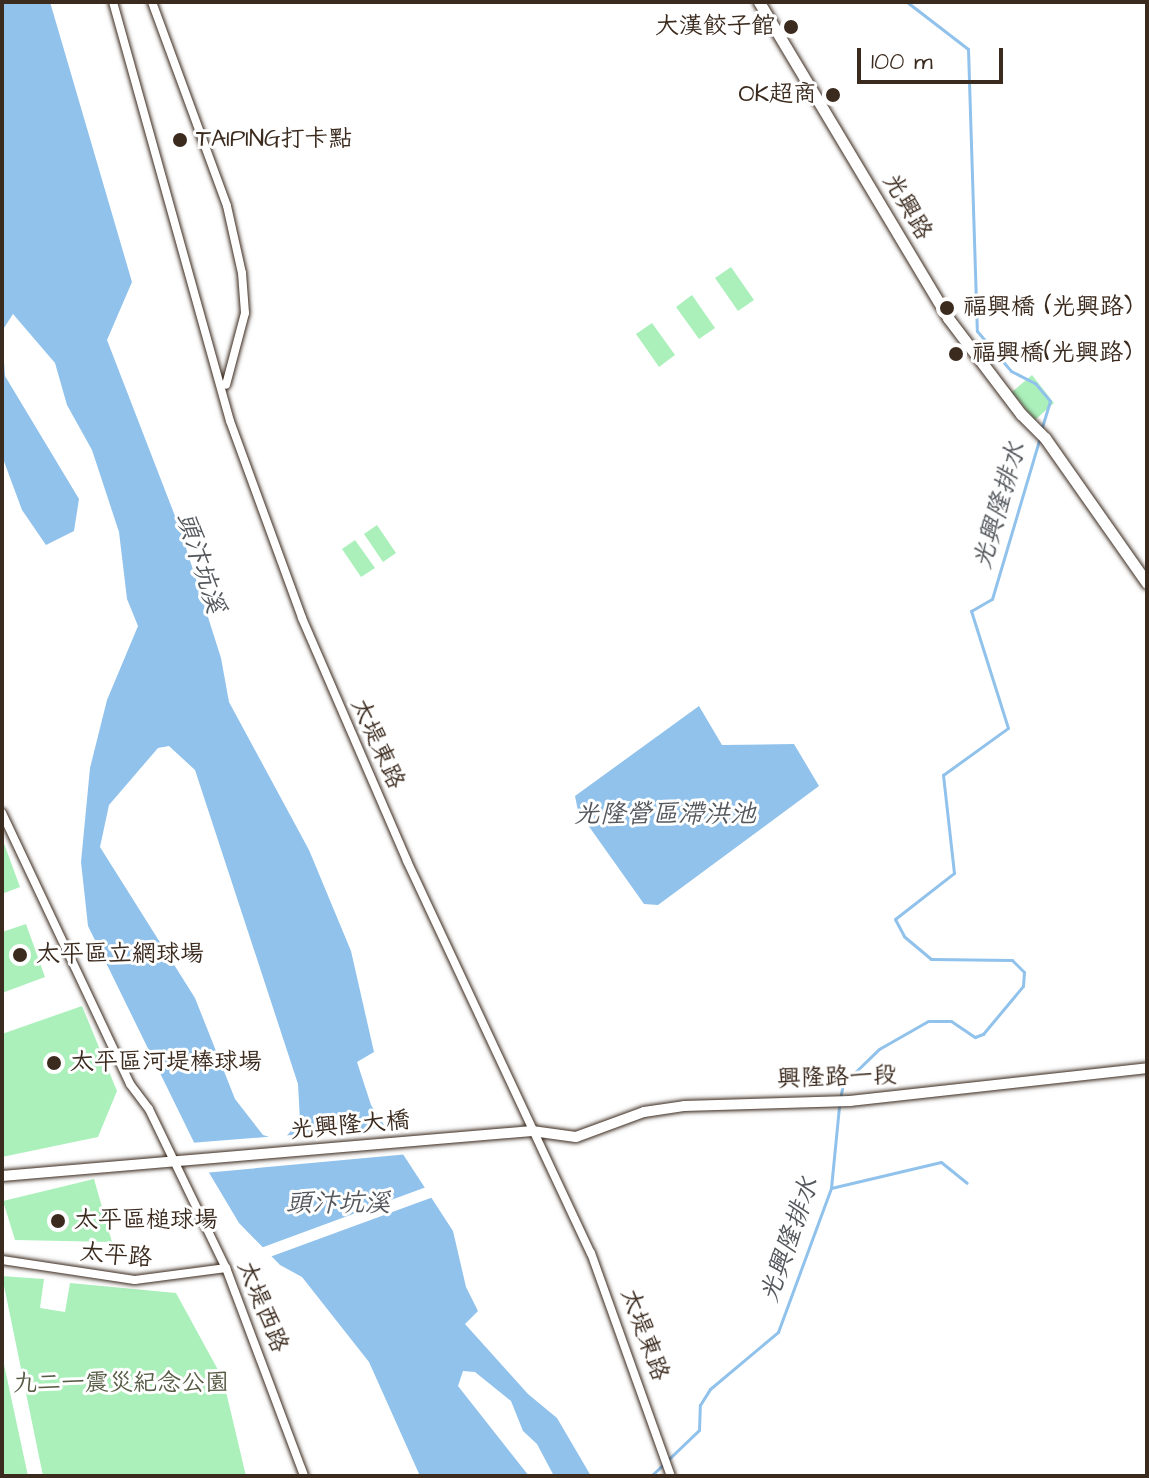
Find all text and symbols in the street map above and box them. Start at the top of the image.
place label: 大漢餃子館 [655,13,775,41]
marker: 大漢餃子館 [782,18,800,36]
scale bar [861,32,1007,82]
text: 100 m [871,45,933,79]
place label: OK超商 [738,81,817,109]
marker: OK超商 [824,86,842,104]
place label: TAIPING打卡點 [196,126,353,154]
marker: TAIPING打卡點 [171,131,189,149]
street label: 光興路 [877,169,937,245]
place label: 福興橋 (光興路) [963,294,1132,322]
marker: 福興橋 (光興路) [938,299,956,317]
place label: 福興橋(光興路) [972,340,1132,368]
marker: 福興橋(光興路) [947,345,965,363]
water label: 光興隆排水 [967,439,1033,573]
water label: 頭汴坑溪 [169,509,231,617]
street label: 太堤東路 [344,694,410,794]
water label: 光隆營區滯洪池 [574,799,756,831]
place label: 太平區立網球場 [36,941,204,969]
marker: 太平區立網球場 [11,946,29,964]
place label: 太平區河堤棒球場 [70,1049,262,1077]
marker: 太平區河堤棒球場 [45,1054,63,1072]
street label: 興隆路一段 [777,1062,897,1094]
street label: 光興隆大橋 [289,1106,411,1146]
water label: 光興隆排水 [754,1173,826,1307]
water label: 頭汴坑溪 [286,1188,390,1220]
place label: 太平區槌球場 [74,1207,218,1235]
marker: 太平區槌球場 [49,1212,67,1230]
street label: 太平路 [79,1239,153,1273]
street label: 太堤西路 [231,1257,293,1357]
street label: 太堤東路 [614,1285,674,1385]
park label: 九二一震災紀念公園 [13,1370,229,1398]

